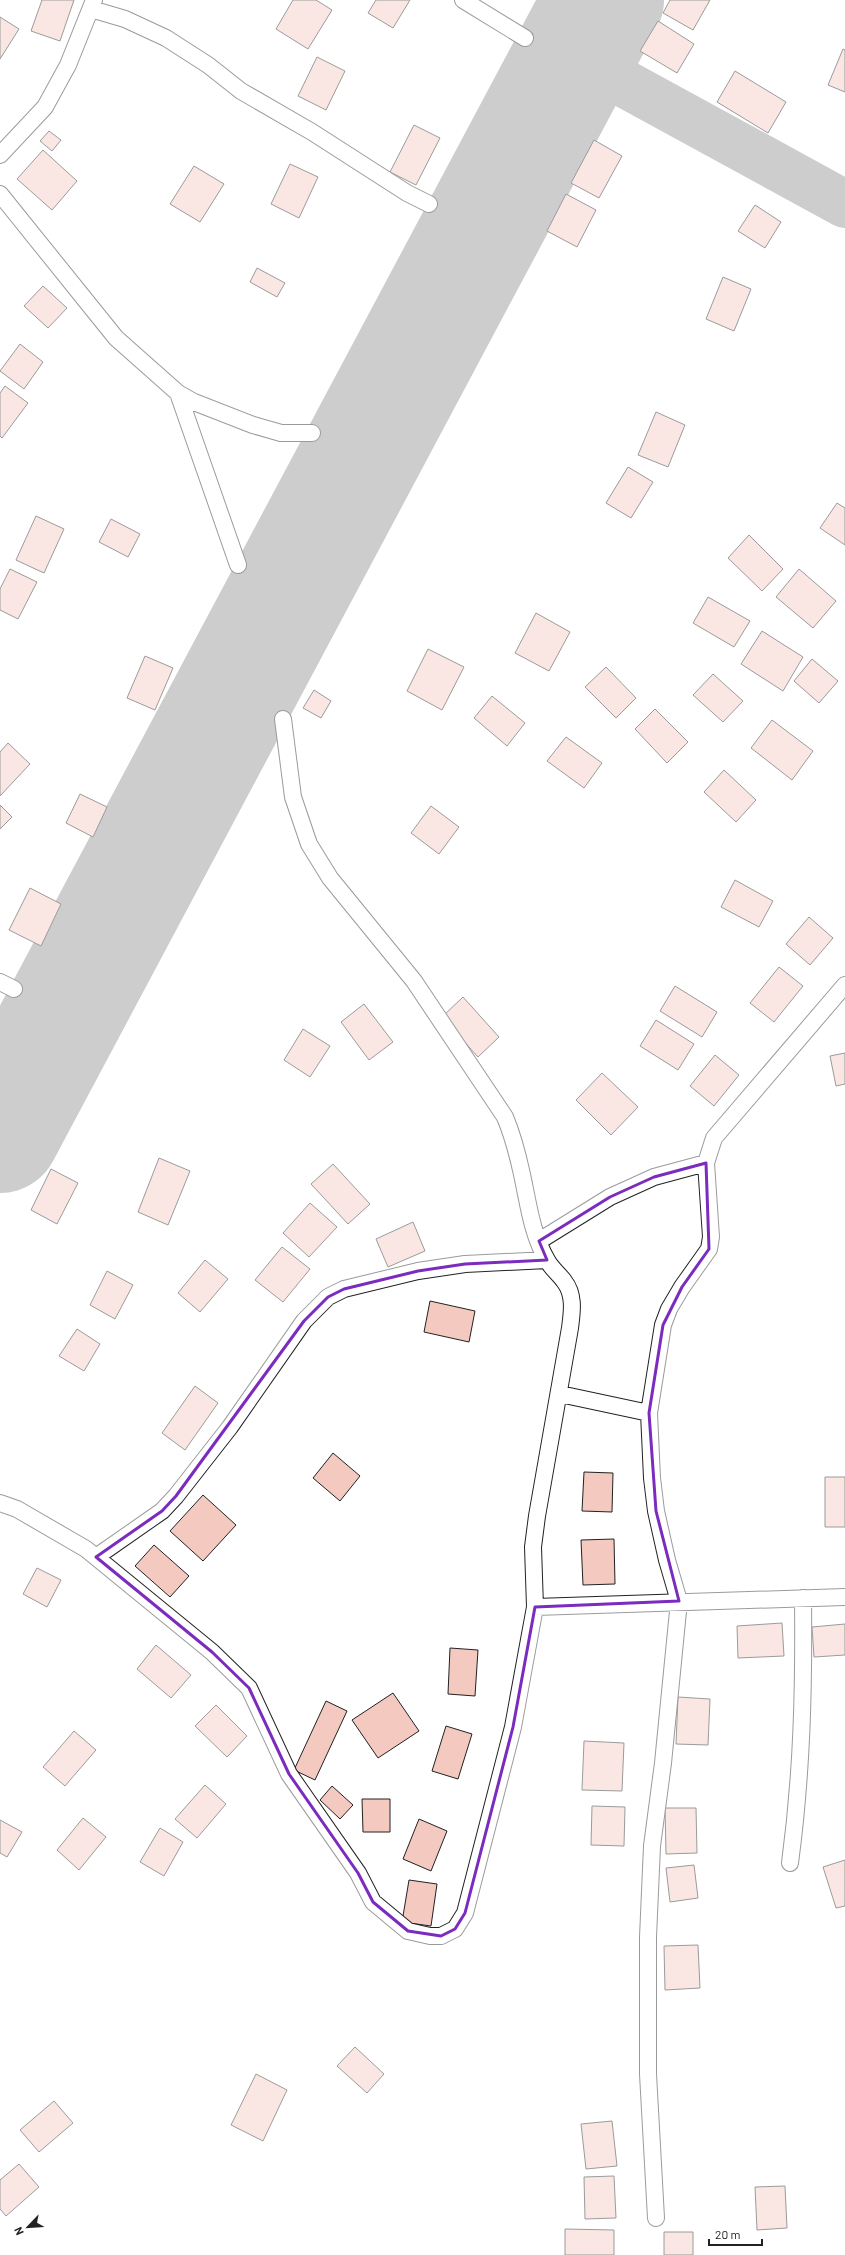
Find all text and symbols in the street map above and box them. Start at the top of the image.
north arrow [8,2207,48,2247]
scale bar [709,2221,762,2247]
text: N [11,2225,26,2238]
text: 20 m [715,2227,741,2241]

